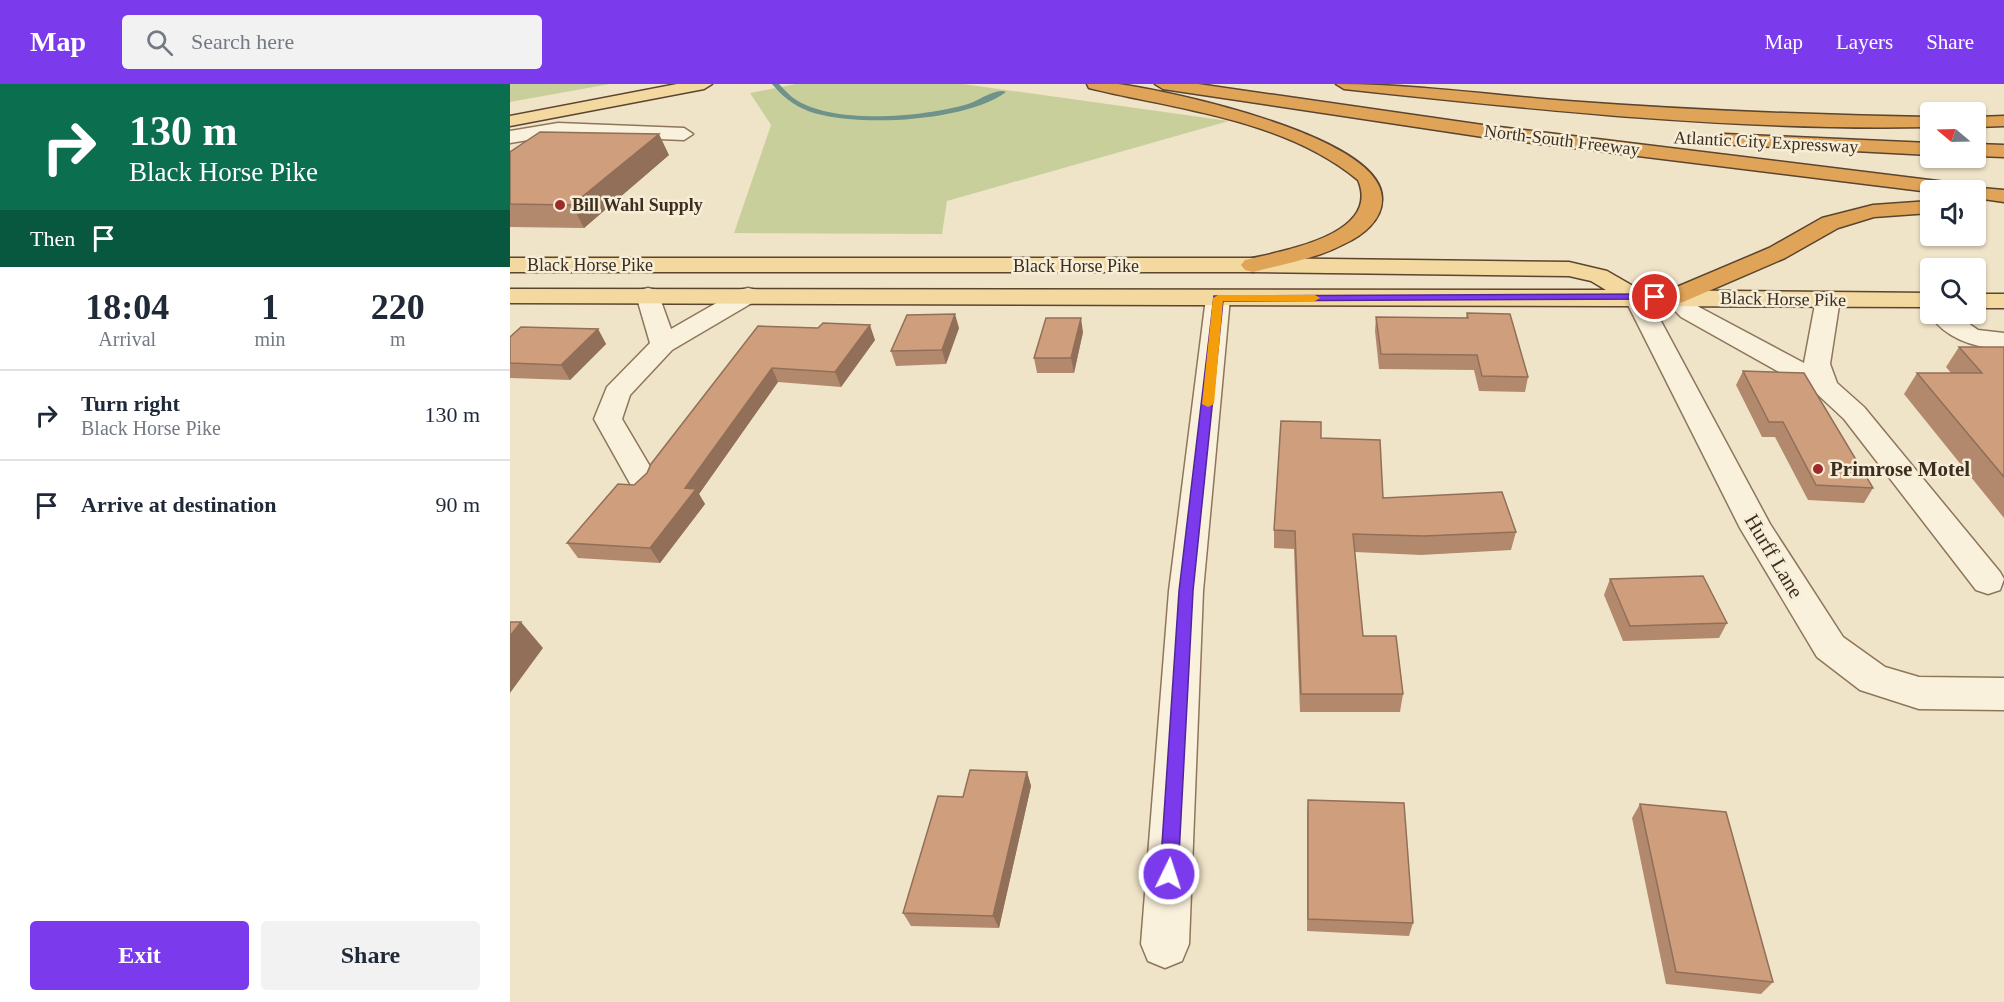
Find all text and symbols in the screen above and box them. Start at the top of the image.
search box [122,15,542,69]
text: Map [30,26,86,57]
icon: search [143,26,176,59]
text: Search here [191,29,294,54]
text: Map [1765,30,1803,54]
text: Layers [1836,30,1893,54]
text: Share [1926,30,1974,54]
north arrow [1920,102,1986,168]
map controls [1920,102,1986,324]
icon: right [30,108,108,186]
text: 130 m [129,108,238,154]
street label: North-South Freeway [1483,121,1641,159]
street label: Atlantic City Expressway [1673,127,1859,157]
text: Black Horse Pike [129,157,318,187]
button: sound [1920,180,1986,246]
place label: Bill Wahl Supply [572,195,703,215]
marker: Bill Wahl Supply [553,198,567,212]
icon: arrive [87,222,120,255]
text: Then [30,226,75,251]
street label: Black Horse Pike [527,255,653,275]
street label: Black Horse Pike [1013,256,1139,276]
button: search [1920,258,1986,324]
pin [1629,271,1680,322]
icon: arrive [1638,280,1671,313]
text: 18:04 [85,287,169,327]
text: 1 [261,287,279,327]
text: 220 [371,287,425,327]
street label: Black Horse Pike [1720,288,1846,310]
text: Arrival [98,328,156,350]
text: min [254,328,286,350]
text: m [390,328,406,350]
text: Turn right [81,391,180,416]
icon: right [30,399,63,432]
text: 130 m [424,402,480,427]
text: Black Horse Pike [81,417,221,439]
place label: Primrose Motel [1830,457,1970,481]
marker: Primrose Motel [1811,462,1825,476]
icon: arrive [30,489,63,522]
text: Arrive at destination [81,492,277,517]
text: 90 m [435,492,480,517]
street label: Hurff Lane [1740,510,1808,602]
position arrow [1137,842,1201,906]
button: Exit [30,921,249,990]
button: Share [261,921,480,990]

